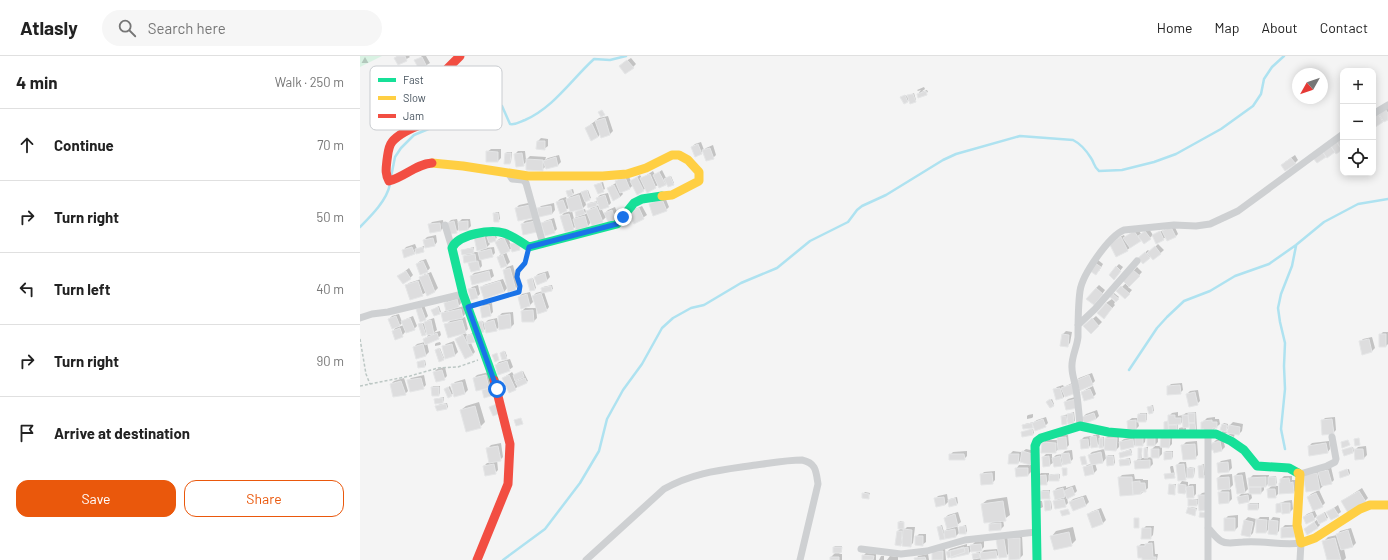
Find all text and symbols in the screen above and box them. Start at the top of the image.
search box [102,10,382,46]
text: Atlasly [20,16,78,39]
icon: search [116,17,138,39]
text: Search here [148,19,226,37]
text: Home [1157,19,1193,36]
text: Map [1215,19,1239,36]
text: About [1261,19,1298,36]
text: Contact [1320,19,1368,36]
legend [370,66,502,130]
north arrow [1292,68,1328,104]
map controls [1340,68,1376,176]
button: + [1340,68,1376,104]
text: 4 min [16,72,58,92]
text: Fast [403,73,424,86]
text: Walk · 250 m [275,74,344,90]
text: Slow [403,91,426,104]
button: − [1340,104,1376,140]
text: Jam [403,109,424,122]
icon: ahead [16,134,38,156]
text: Continue [54,136,114,154]
text: 70 m [317,137,344,153]
button: locate [1340,140,1376,176]
icon: right [16,206,38,228]
text: Turn right [54,208,119,226]
route end [614,208,632,226]
text: 50 m [317,209,344,225]
icon: left [16,278,38,300]
text: Turn left [54,280,110,298]
text: 40 m [316,281,344,297]
icon: right [16,350,38,372]
text: Turn right [54,352,119,370]
text: 90 m [317,353,344,369]
route start [488,380,506,398]
icon: arrive [16,422,38,444]
text: Arrive at destination [54,424,190,442]
button: Save [16,480,176,517]
button: Share [184,480,344,517]

